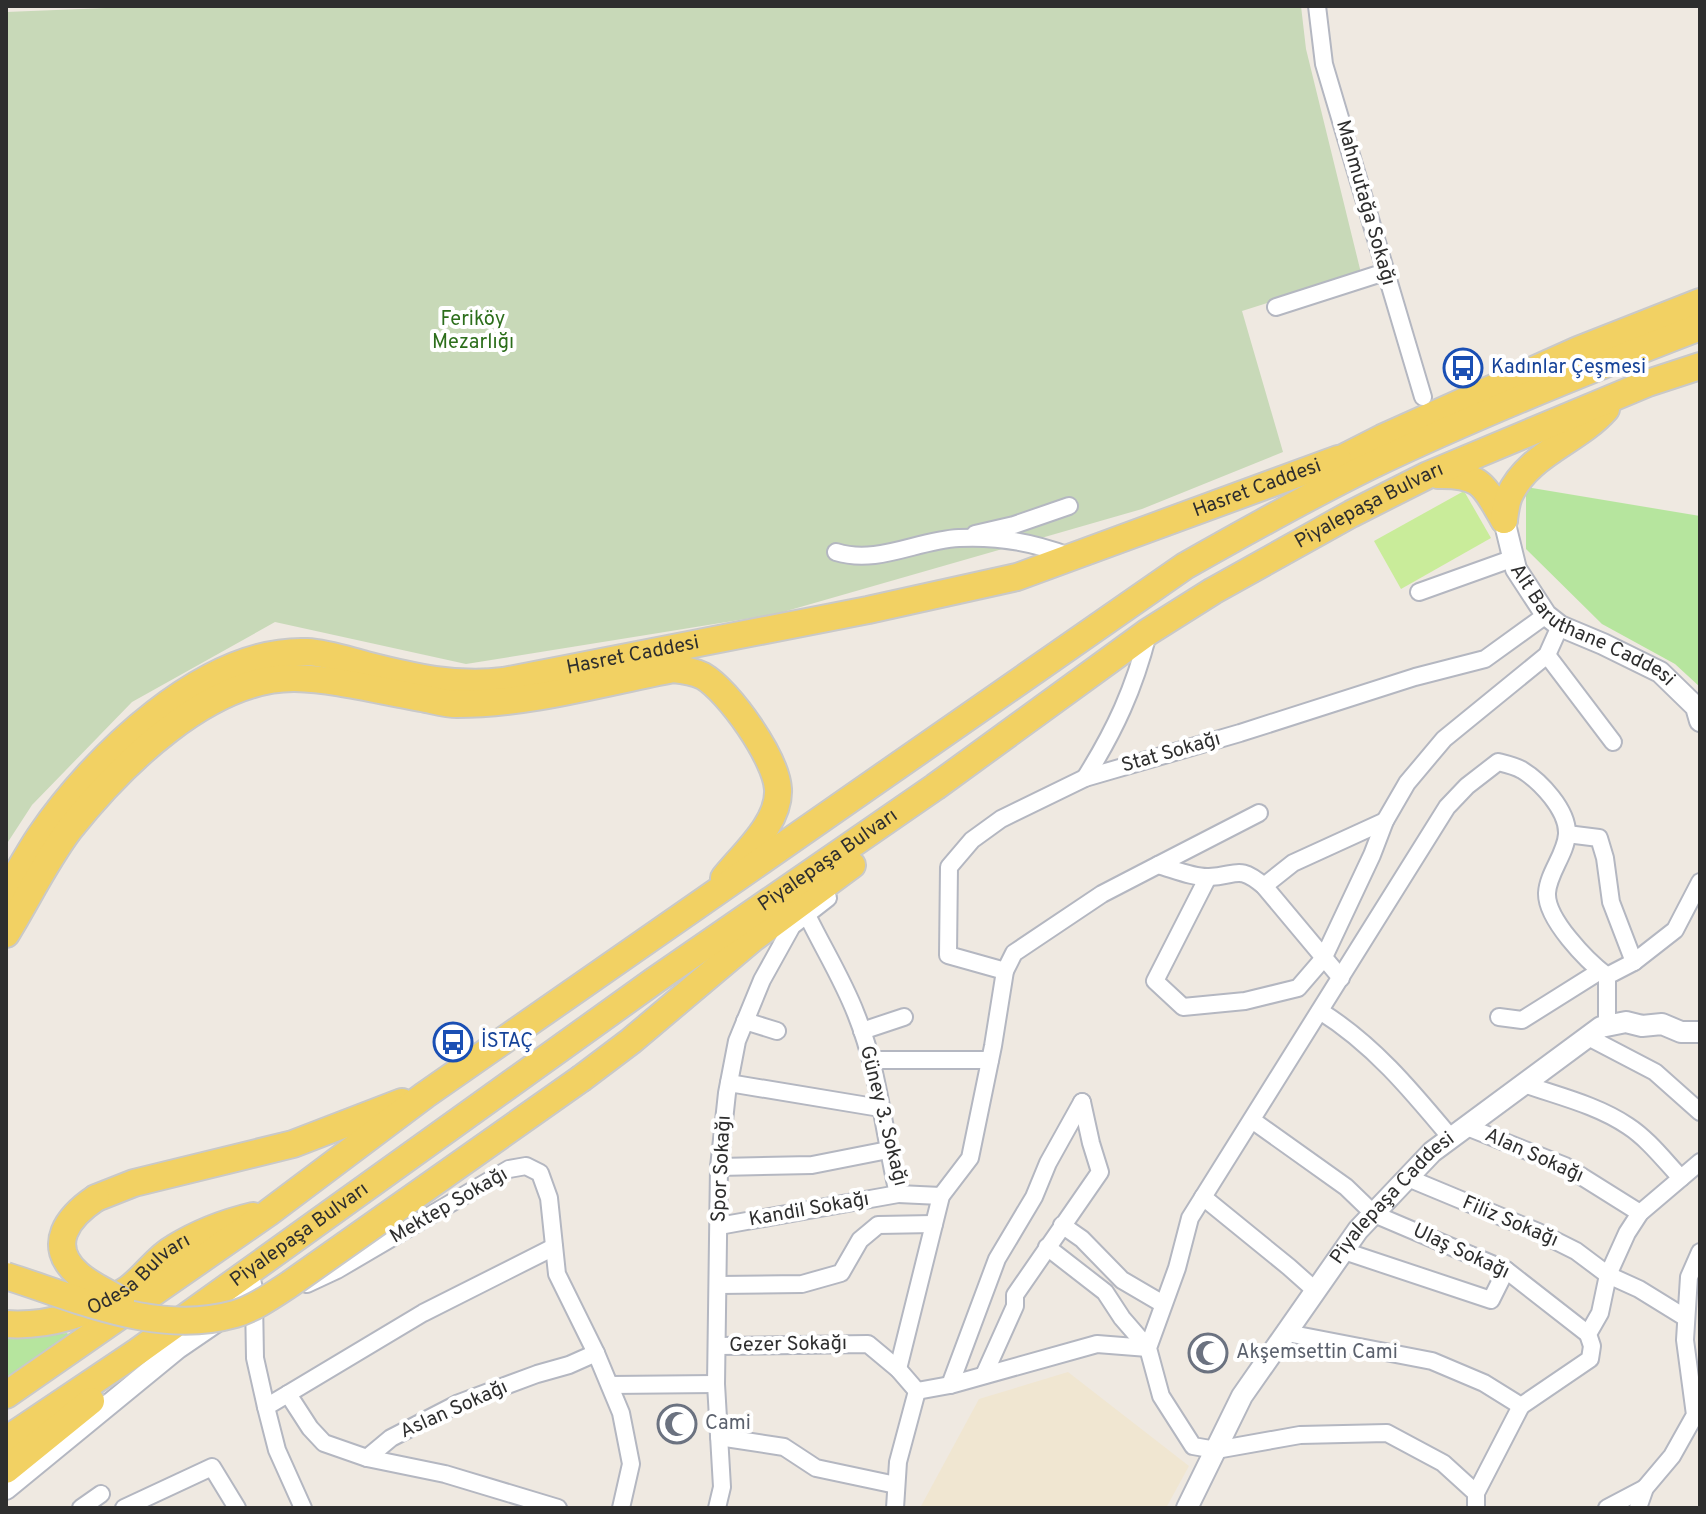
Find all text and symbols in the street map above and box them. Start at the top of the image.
street label: Mahmutağa Sokağı [1329,117,1401,289]
park label: Feriköy Mezarlığı [432,307,514,356]
bus stop icon: Kadınlar Çeşmesi [1442,347,1484,389]
place label: Kadınlar Çeşmesi [1491,355,1646,381]
street label: Hasret Caddesi [1189,453,1325,524]
street label: Piyalepaşa Bulvarı [1290,457,1448,556]
street label: Alt Baruthane Caddesi [1503,559,1680,692]
street label: Hasret Caddesi [564,630,702,682]
street label: Stat Sokağı [1118,726,1224,780]
street label: Piyalepaşa Bulvarı [753,803,903,918]
bus stop icon: İSTAÇ [432,1021,474,1063]
place label: İSTAÇ [481,1028,533,1055]
street label: Güney 3. Sokağı [853,1043,913,1189]
street label: Spor Sokağı [706,1115,738,1223]
street label: Alan Sokağı [1480,1123,1588,1189]
street label: Piyalepaşa Caddesi [1325,1126,1460,1270]
street label: Mektep Sokağı [385,1162,513,1250]
street label: Piyalepaşa Bulvarı [225,1177,374,1294]
street label: Kandil Sokağı [747,1187,871,1233]
street label: Filiz Sokağı [1458,1190,1562,1254]
street label: Ulaş Sokağı [1408,1218,1514,1286]
street label: Odesa Bulvarı [83,1228,195,1322]
street label: Gezer Sokağı [729,1331,847,1359]
mosque icon: Akşemsettin Cami [1187,1332,1229,1374]
place label: Akşemsettin Cami [1236,1340,1398,1366]
street label: Aslan Sokağı [396,1375,512,1445]
mosque icon: Cami [656,1403,698,1445]
place label: Cami [705,1411,751,1437]

